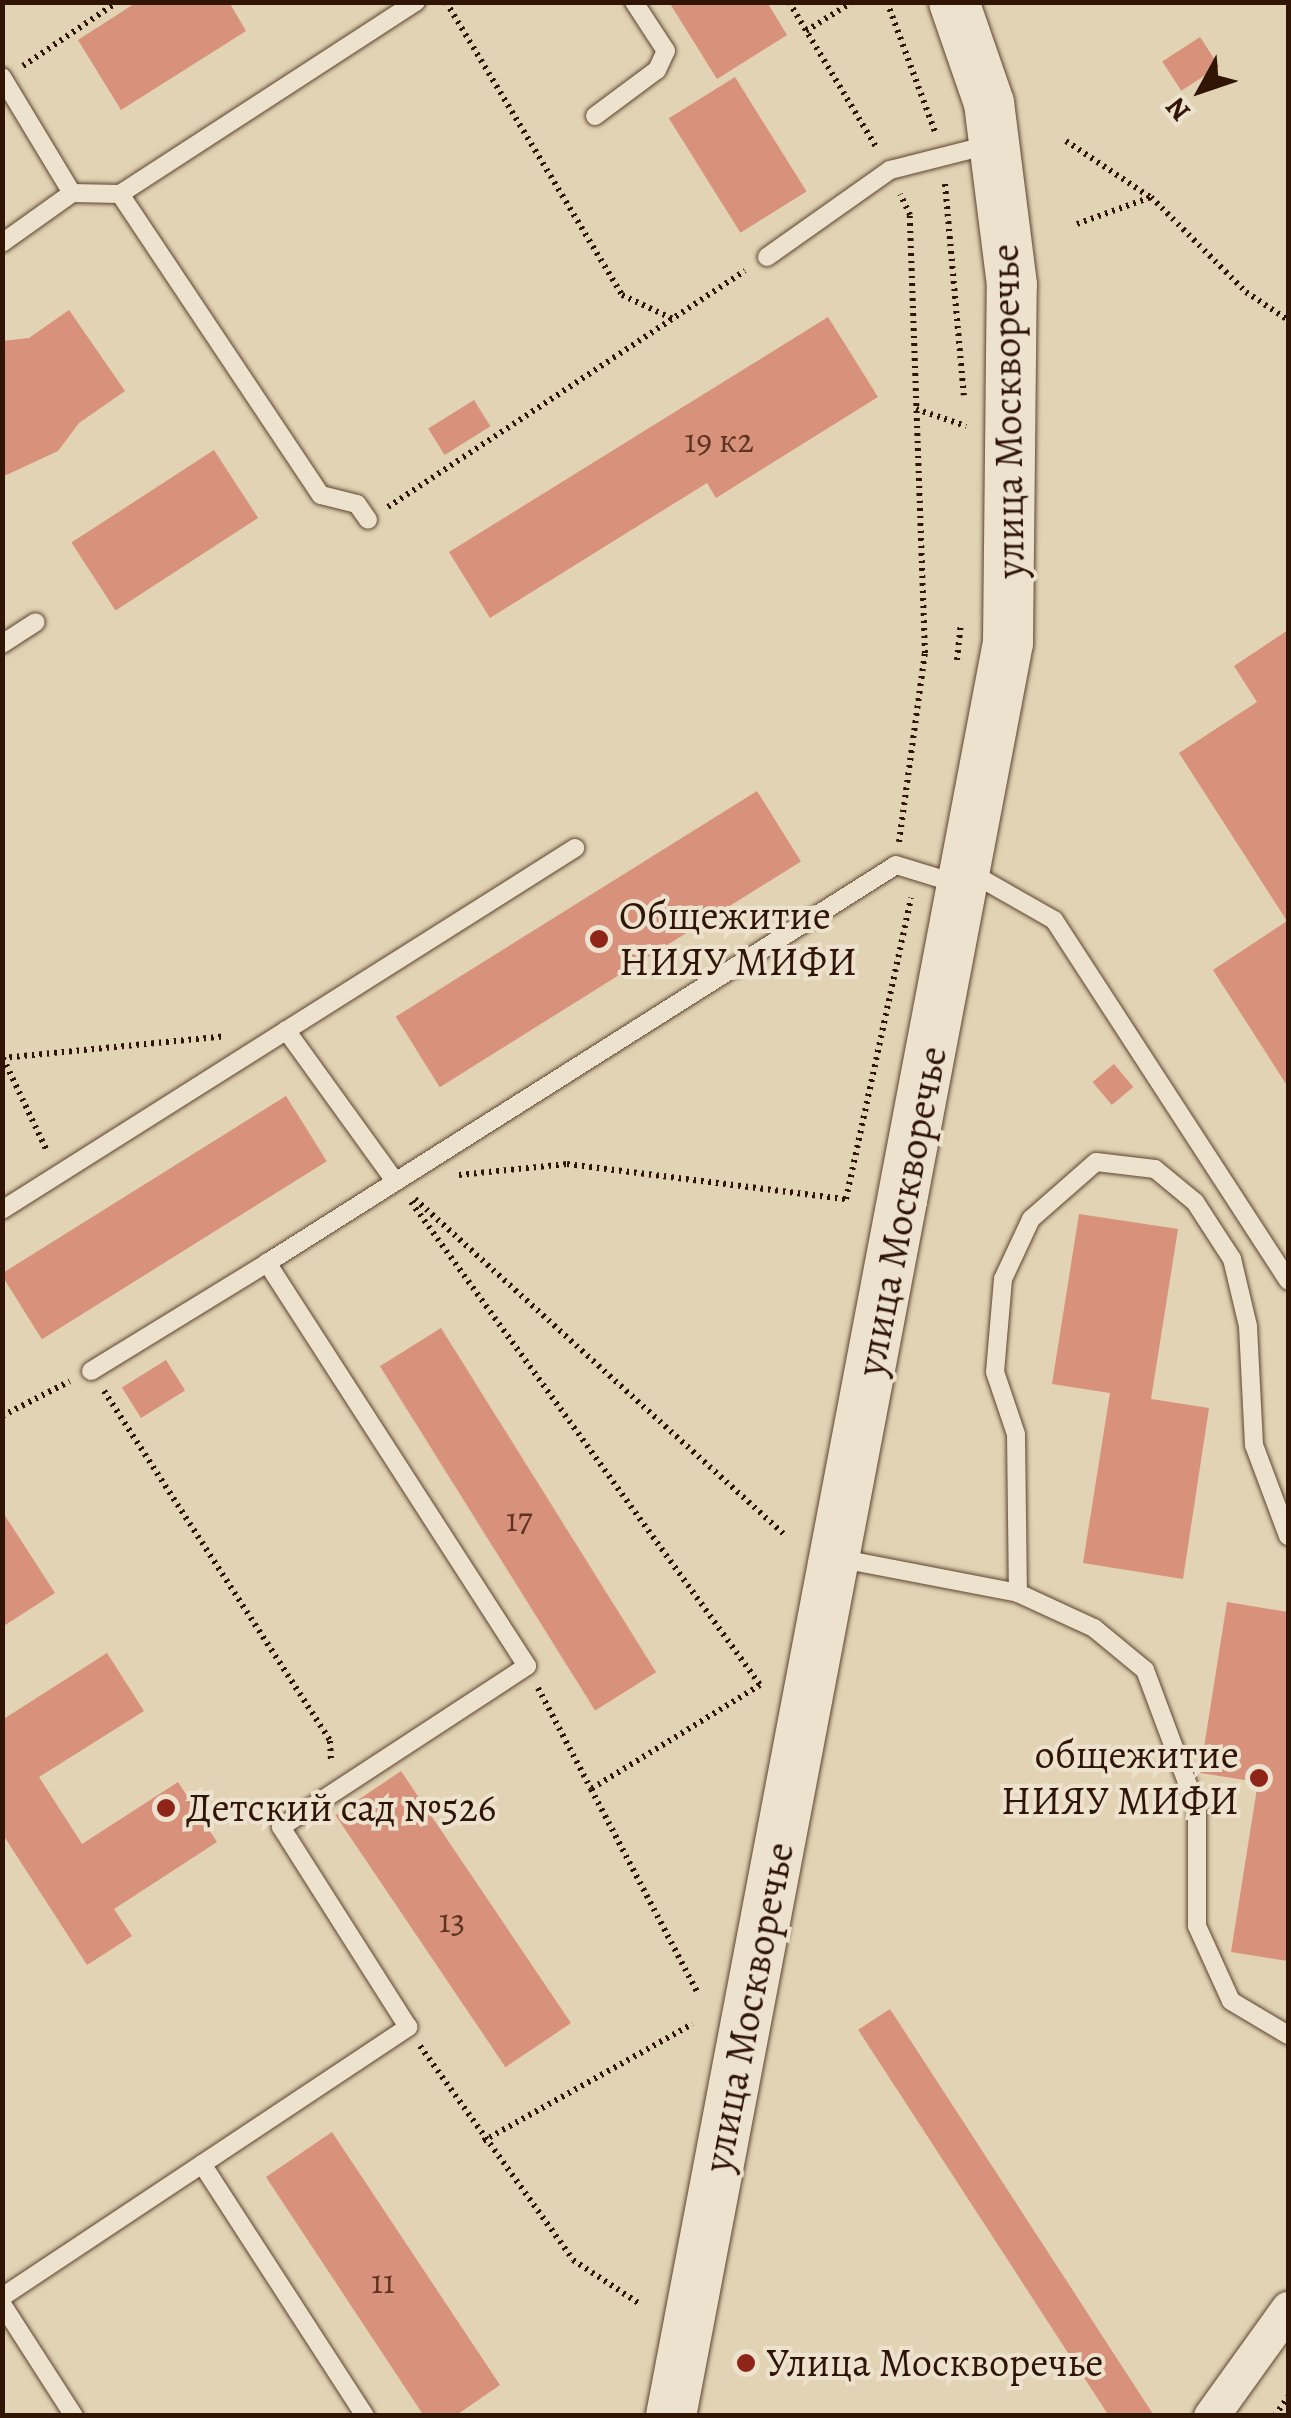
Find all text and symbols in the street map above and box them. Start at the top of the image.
north arrow [1151,40,1251,140]
text: N [1157,89,1199,129]
street label: улица Москворечье [981,243,1035,579]
house number: 19 к2 [684,419,754,461]
place label: Общежитие НИЯУ МИФИ [619,892,857,986]
marker: Общежитие НИЯУ МИФИ [588,928,610,950]
street label: улица Москворечье [846,1042,958,1380]
house number: 17 [506,1498,532,1540]
place label: общежитие НИЯУ МИФИ [1001,1731,1239,1825]
marker: общежитие НИЯУ МИФИ [1248,1767,1270,1789]
place label: Детский сад №526 [186,1784,496,1832]
marker: Детский сад №526 [155,1797,177,1819]
street label: улица Москворечье [693,1838,805,2176]
house number: 13 [439,1899,465,1941]
house number: 11 [371,2260,395,2302]
place label: Улица Москворечье [766,2339,1103,2387]
marker: Улица Москворечье [735,2352,757,2374]

